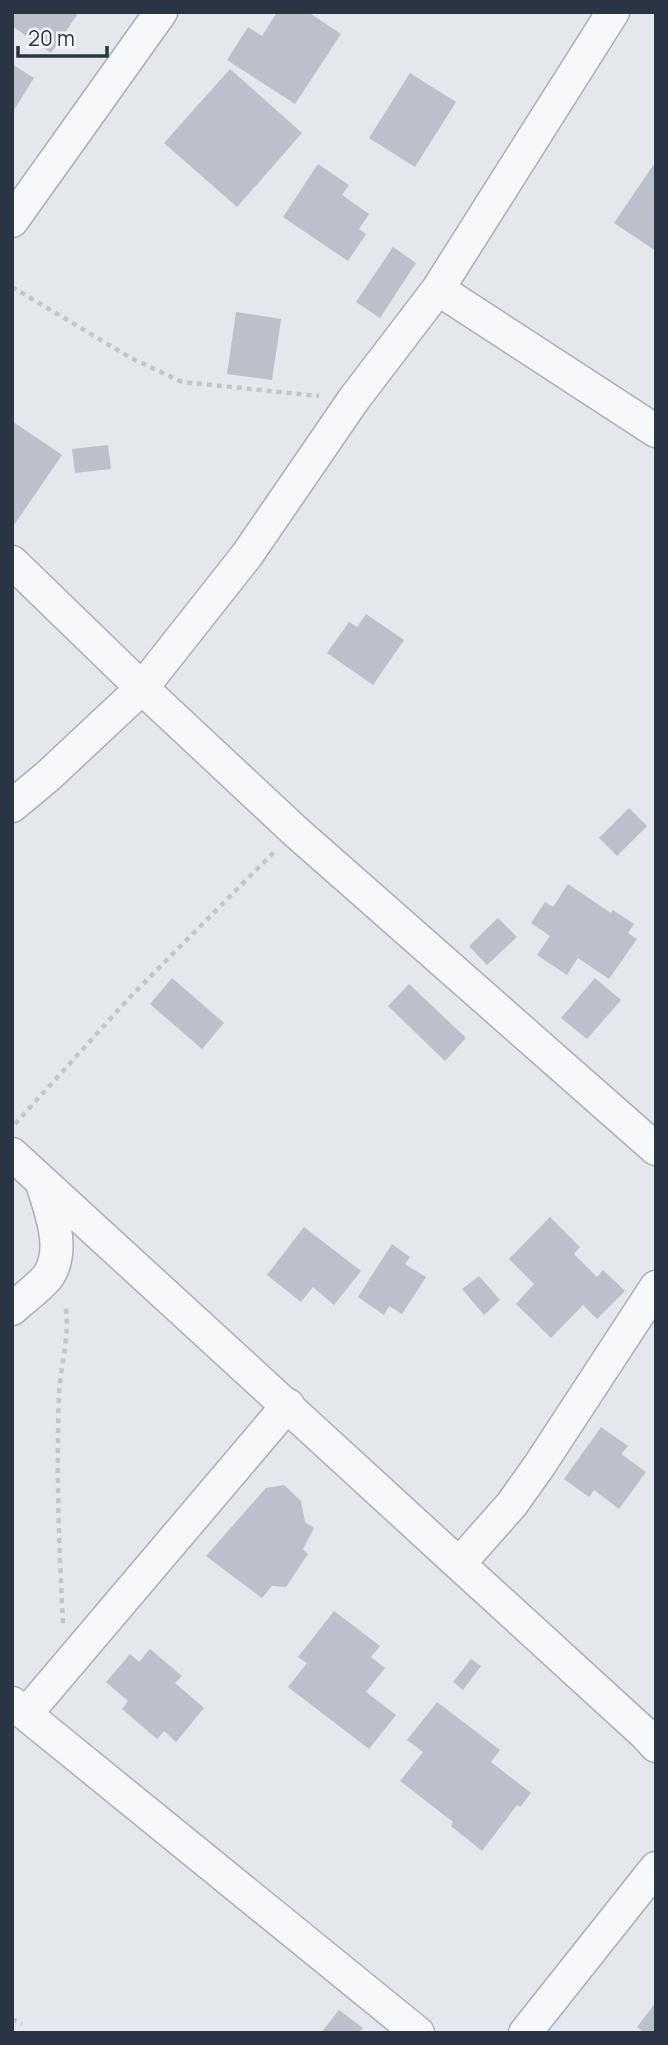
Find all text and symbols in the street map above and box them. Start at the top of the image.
scale bar [18,14,107,58]
text: 20 m [28,24,75,52]

